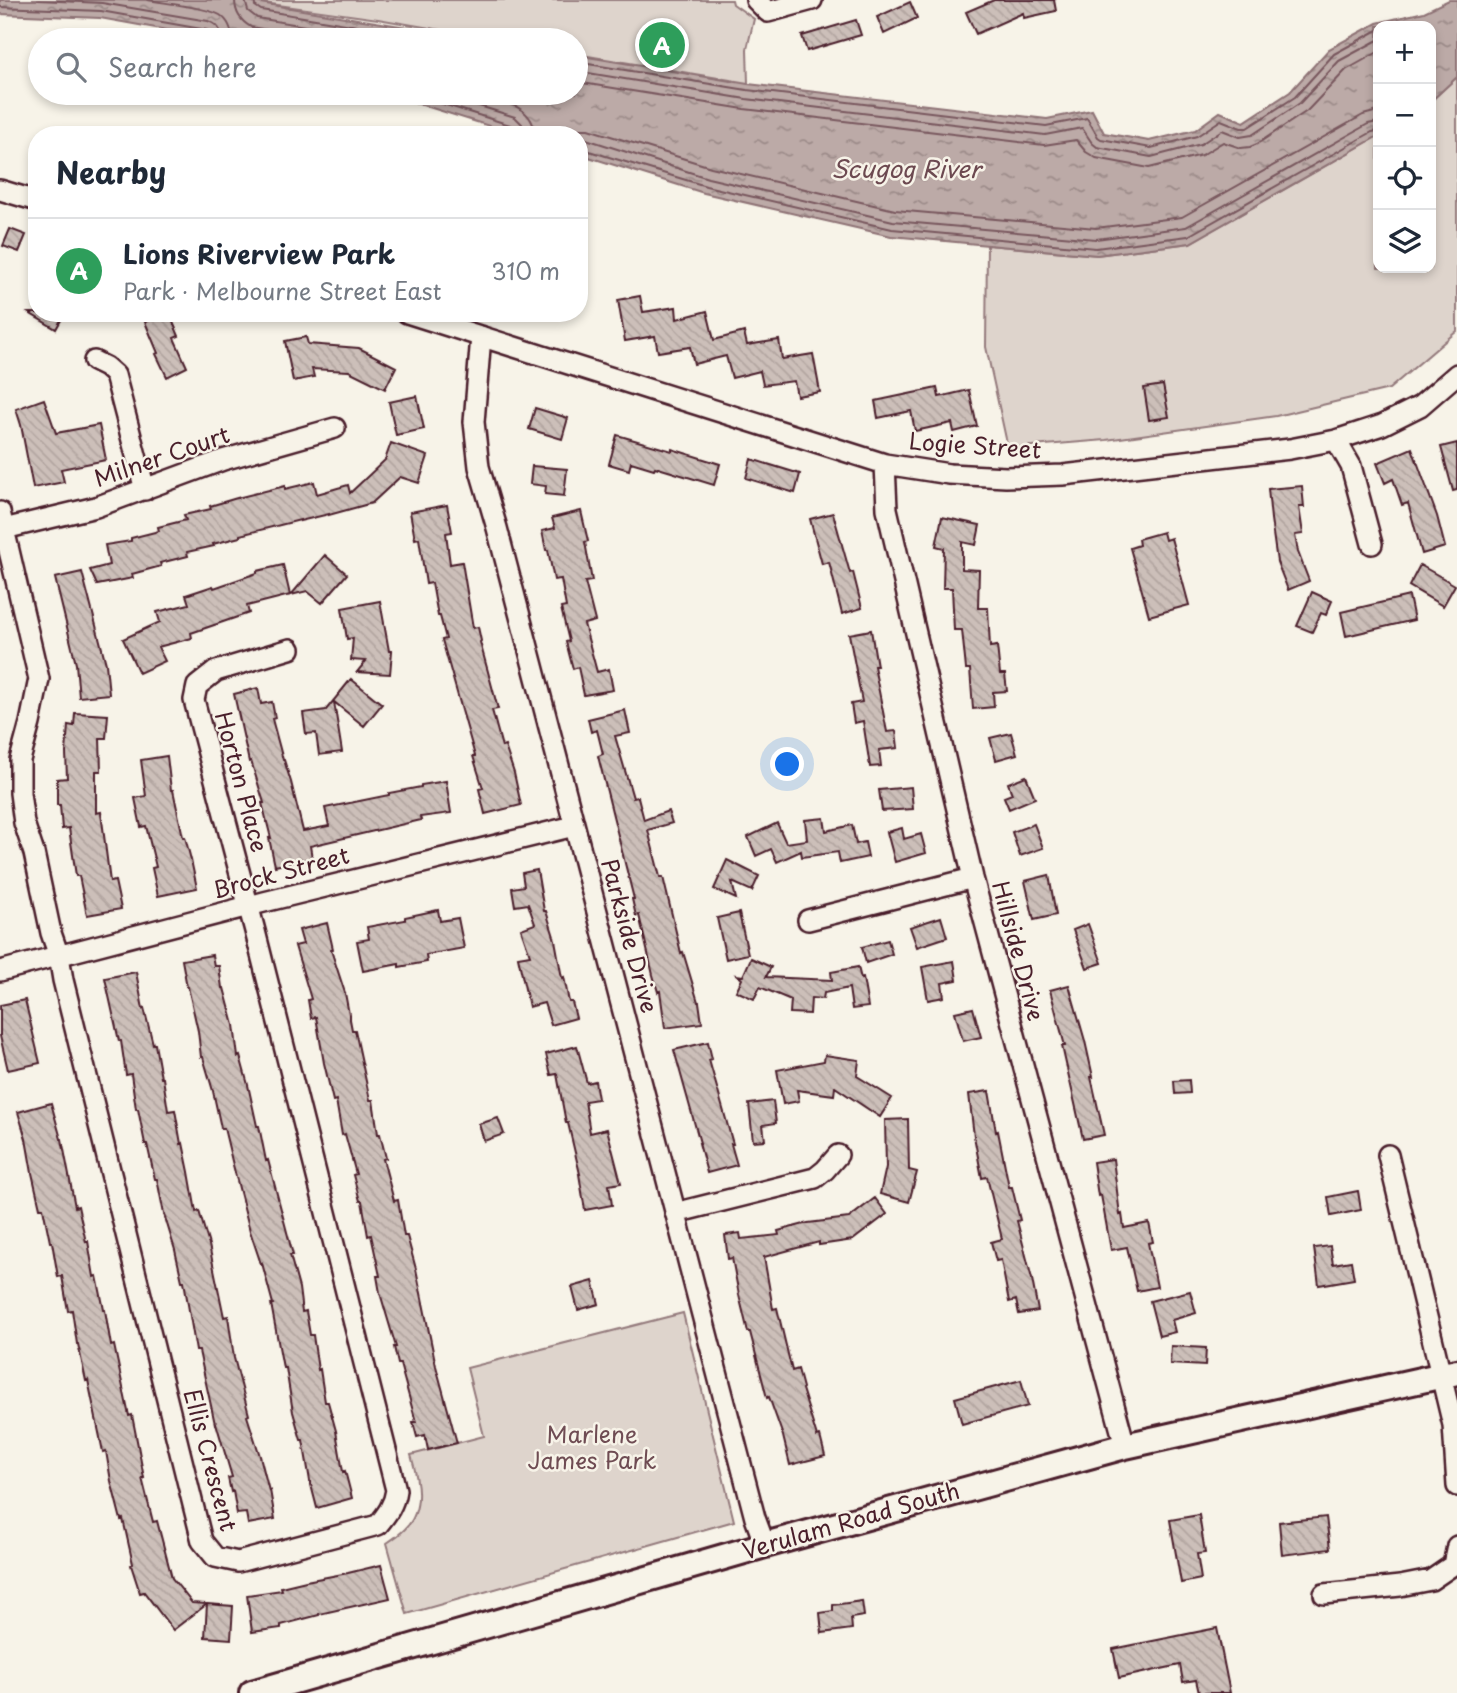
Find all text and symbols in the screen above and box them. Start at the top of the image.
pin: A [639,19,685,71]
map controls [1373,21,1436,273]
button: + [1373,21,1436,84]
search box [28,28,588,105]
text: Search here [108,47,257,86]
icon: search [52,48,90,86]
button: − [1373,84,1436,147]
button: locate [1373,147,1436,210]
text: Nearby [56,149,166,194]
water label: Scugog River [831,150,984,186]
button: layers [1373,210,1436,273]
text: Lions Riverview Park [123,234,395,273]
text: A [70,253,88,288]
text: 310 m [491,253,560,288]
text: Park · Melbourne Street East [123,273,441,308]
street label: Milner Court [89,416,234,495]
street label: Logie Street [908,422,1042,467]
street label: Horton Place [207,707,278,856]
your location [770,747,804,781]
street label: Brock Street [208,836,353,907]
street label: Parkside Drive [593,855,668,1017]
street label: Hillside Drive [984,877,1055,1024]
street label: Ellis Crescent [176,1384,247,1535]
park label: Marlene James Park [527,1416,657,1477]
street label: Verulam Road South [738,1472,963,1567]

